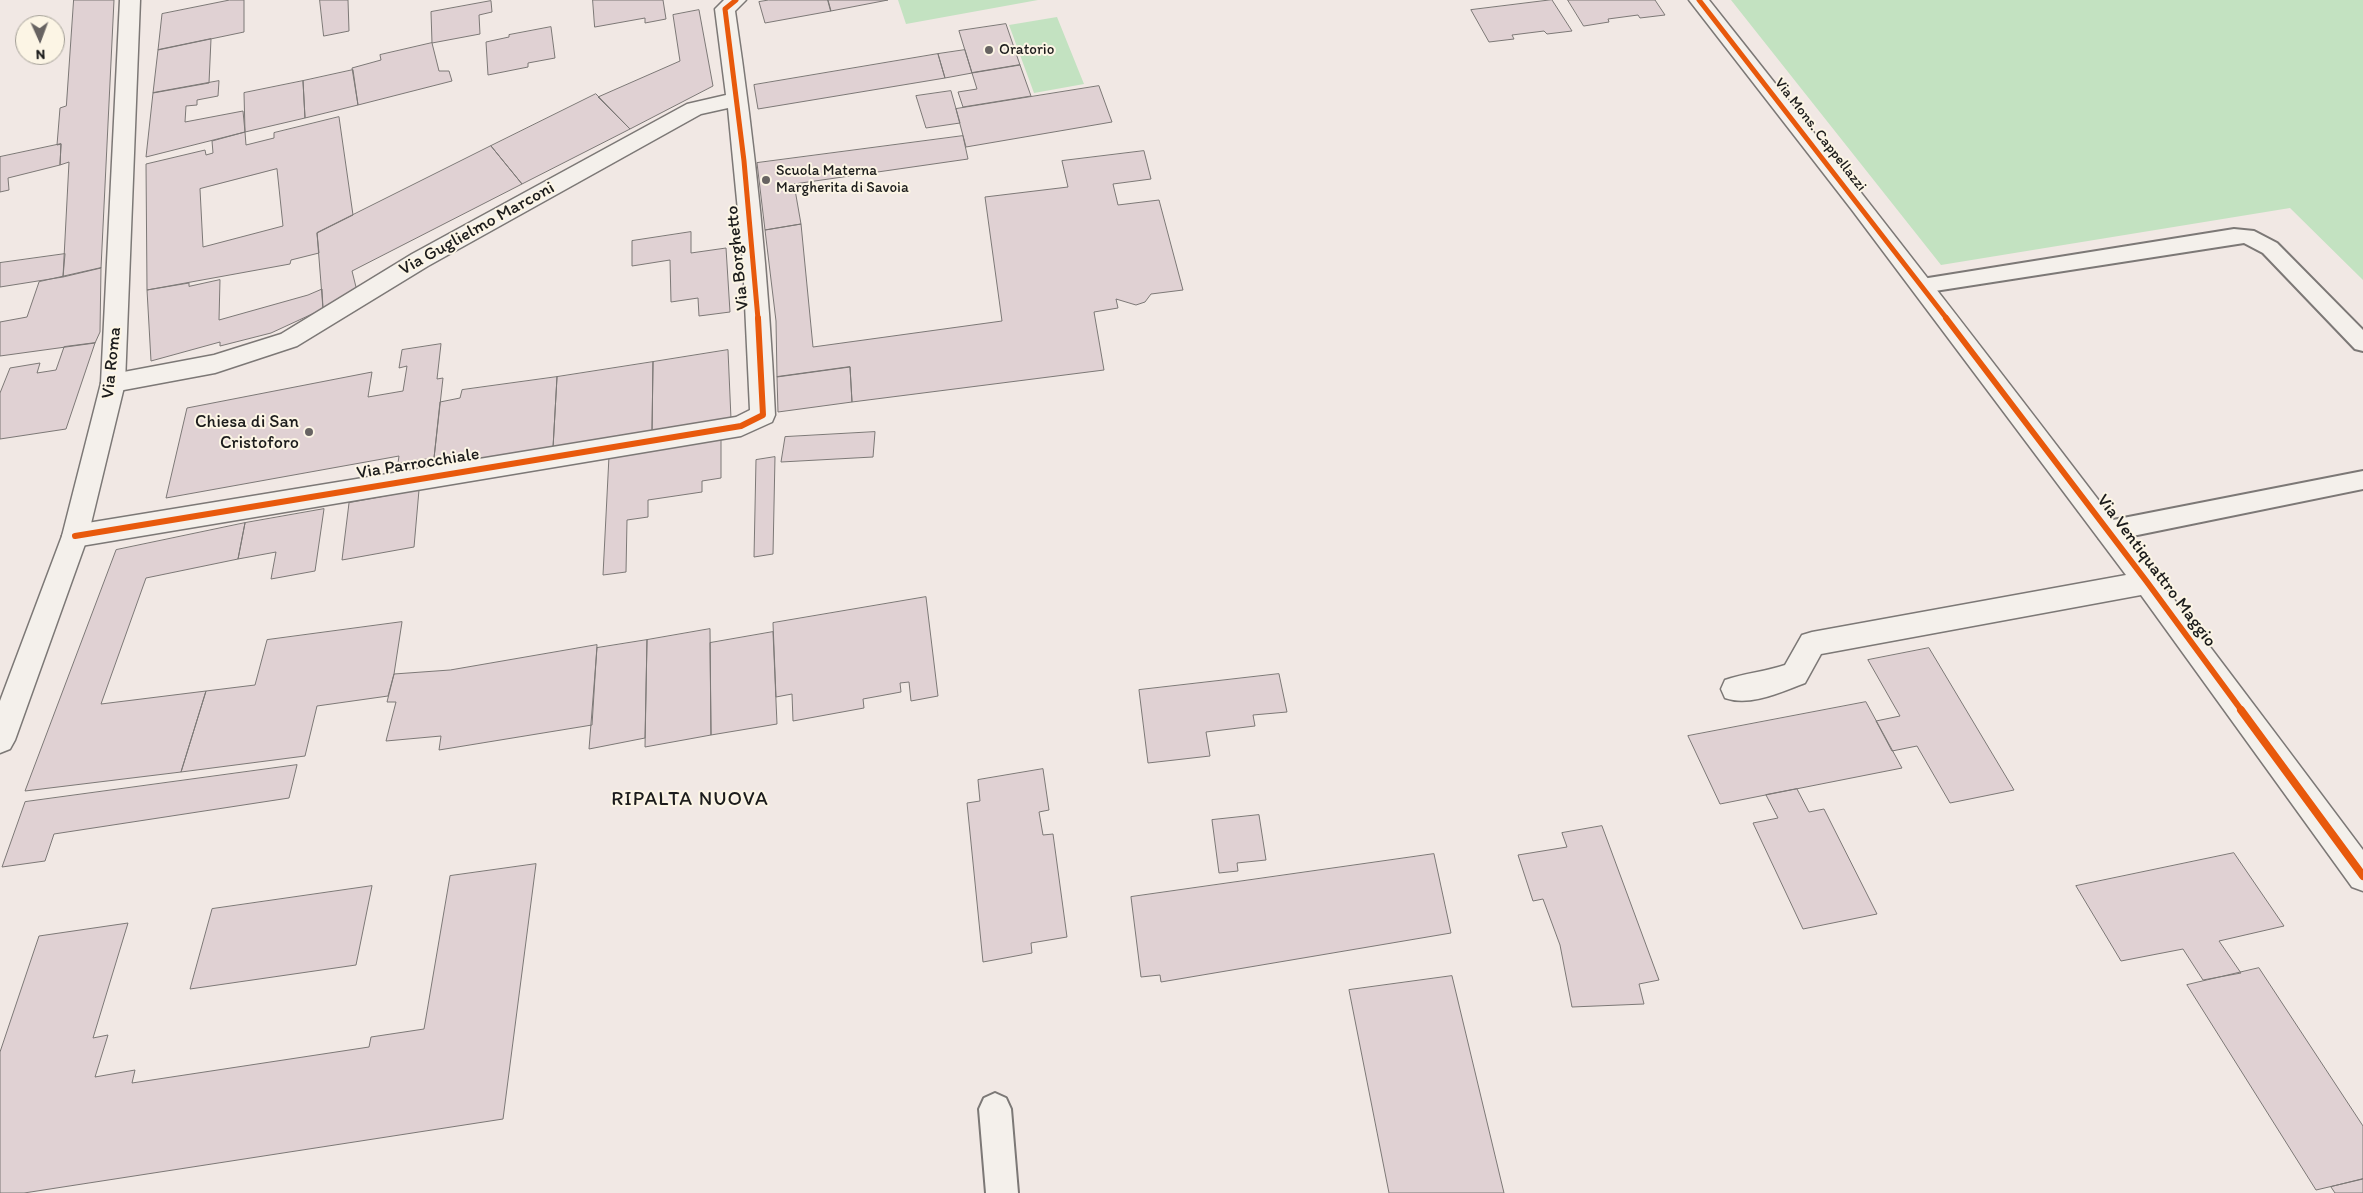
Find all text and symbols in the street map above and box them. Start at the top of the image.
north arrow [15,15,65,65]
place label: Oratorio [999,41,1054,59]
marker: Oratorio [983,44,995,56]
text: N [35,46,46,63]
street label: Via Mons. Cappellazzi [1770,75,1870,195]
place label: Scuola Materna Margherita di Savoia [776,162,909,197]
marker: Scuola Materna Margherita di Savoia [760,174,772,186]
street label: Via Guglielmo Marconi [396,177,558,281]
street label: Via Borghetto [722,204,754,312]
street label: Via Roma [97,326,127,400]
place label: Chiesa di San Cristoforo [195,411,299,454]
marker: Chiesa di San Cristoforo [303,426,315,438]
street label: Via Parrocchiale [355,444,481,484]
street label: Via Ventiquattro Maggio [2092,490,2220,652]
district label: RIPALTA NUOVA [608,788,772,812]

